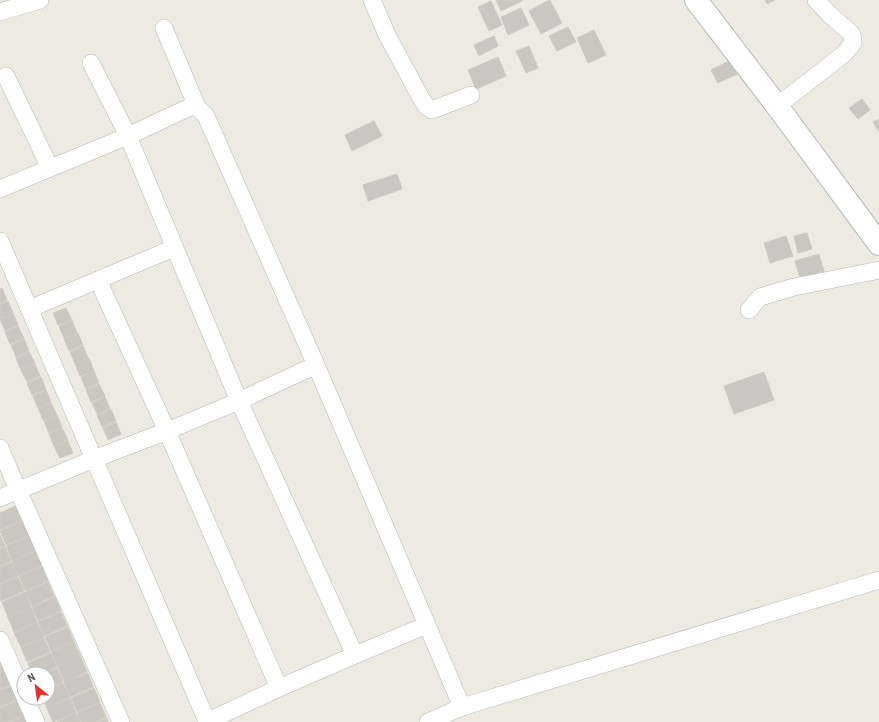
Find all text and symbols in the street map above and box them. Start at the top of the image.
north arrow [16,666,56,706]
text: N [25,670,38,685]

